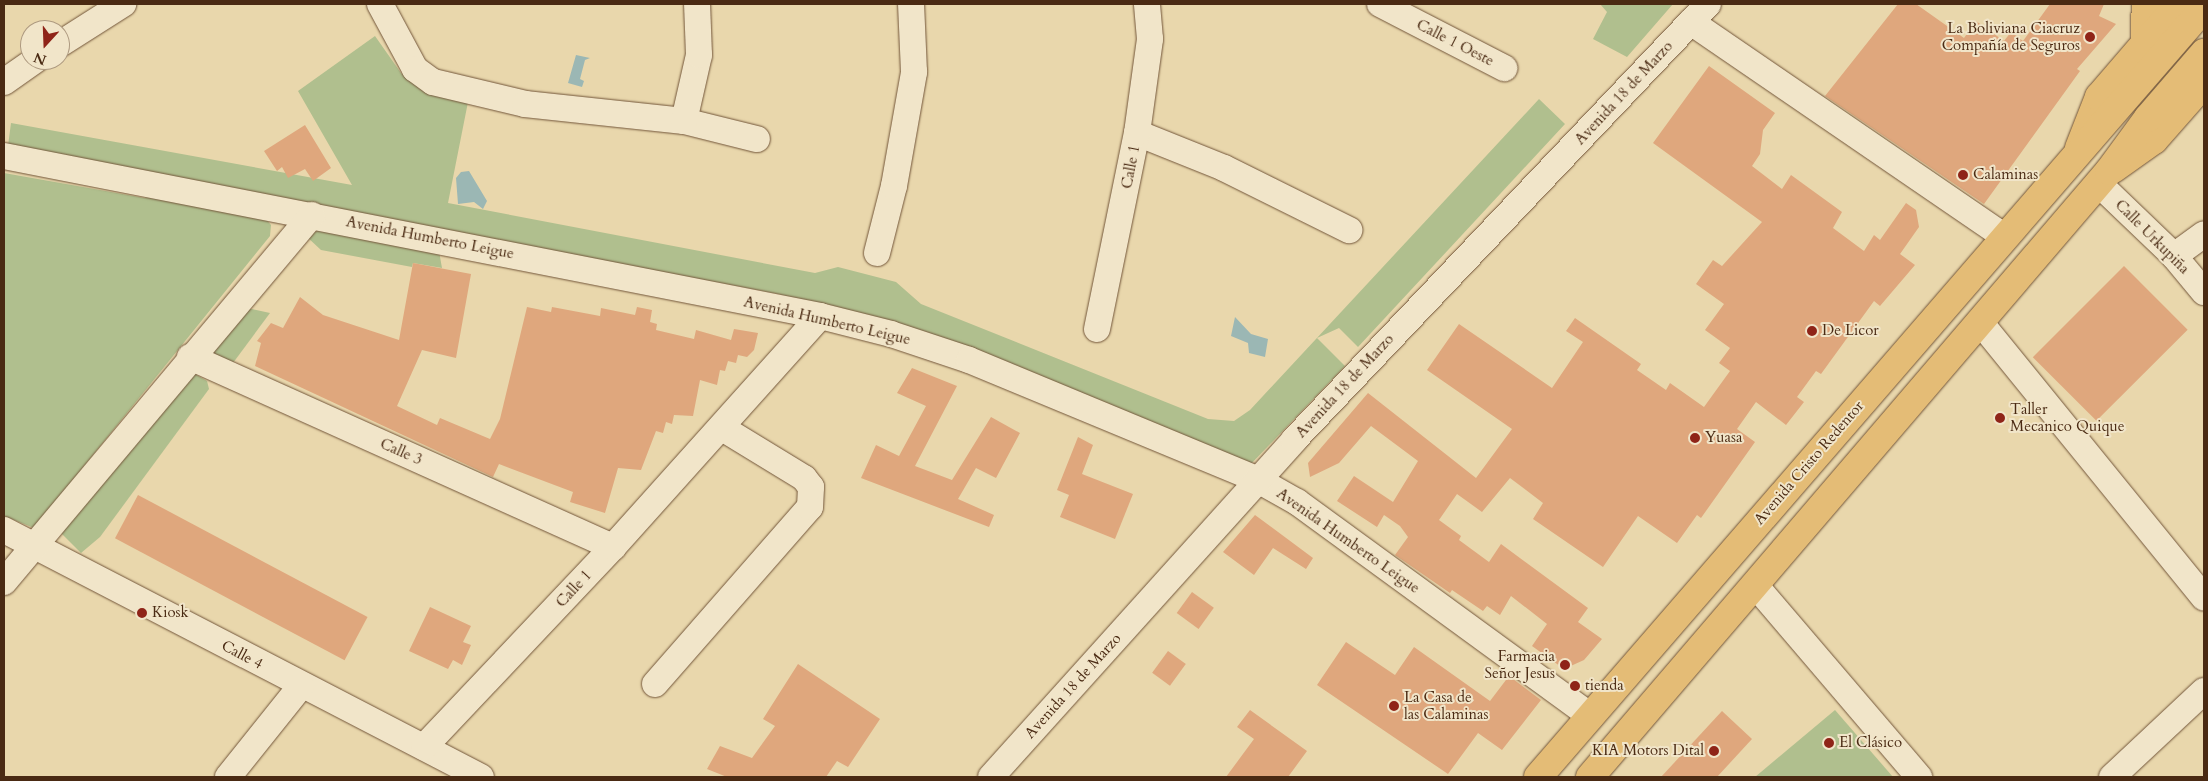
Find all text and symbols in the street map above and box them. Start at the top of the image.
street label: Calle 1 Oeste [1413,16,1497,70]
place label: La Boliviana Ciacruz Compañía de Seguros [1942,19,2080,54]
north arrow [20,20,70,70]
marker: La Boliviana Ciacruz Compañía de Seguros [2084,31,2096,43]
street label: Avenida 18 de Marzo [1571,37,1677,149]
text: N [31,48,49,70]
street label: Calle 1 [1118,144,1144,190]
place label: Calaminas [1973,166,2038,184]
marker: Calaminas [1957,169,1969,181]
street label: Calle Urkupiña [2111,196,2193,278]
street label: Avenida Humberto Leigue [345,213,515,263]
street label: Avenida Humberto Leigue [742,293,912,349]
place label: De Licor [1822,322,1879,340]
marker: De Licor [1806,325,1818,337]
street label: Avenida 18 de Marzo [1292,330,1398,442]
street label: Avenida Cristo Redentor [1750,397,1868,529]
place label: Taller Mecanico Quique [2010,400,2124,435]
marker: Taller Mecanico Quique [1994,412,2006,424]
place label: Yuasa [1705,429,1742,447]
marker: Yuasa [1689,432,1701,444]
street label: Calle 3 [377,435,425,469]
street label: Avenida Humberto Leigue [1273,485,1423,597]
street label: Calle 1 [552,567,596,611]
place label: Kiosk [152,604,189,622]
marker: Kiosk [136,607,148,619]
street label: Avenida 18 de Marzo [1021,630,1125,742]
street label: Calle 4 [218,637,266,673]
place label: Farmacia Señor Jesus [1484,647,1555,682]
marker: Farmacia Señor Jesus [1559,659,1571,671]
place label: tienda [1585,677,1624,695]
marker: tienda [1569,680,1581,692]
place label: La Casa de las Calaminas [1404,688,1489,723]
marker: La Casa de las Calaminas [1388,700,1400,712]
place label: El Clásico [1839,734,1902,752]
marker: El Clásico [1823,737,1835,749]
place label: KIA Motors Dital [1592,742,1704,760]
marker: KIA Motors Dital [1708,745,1720,757]

